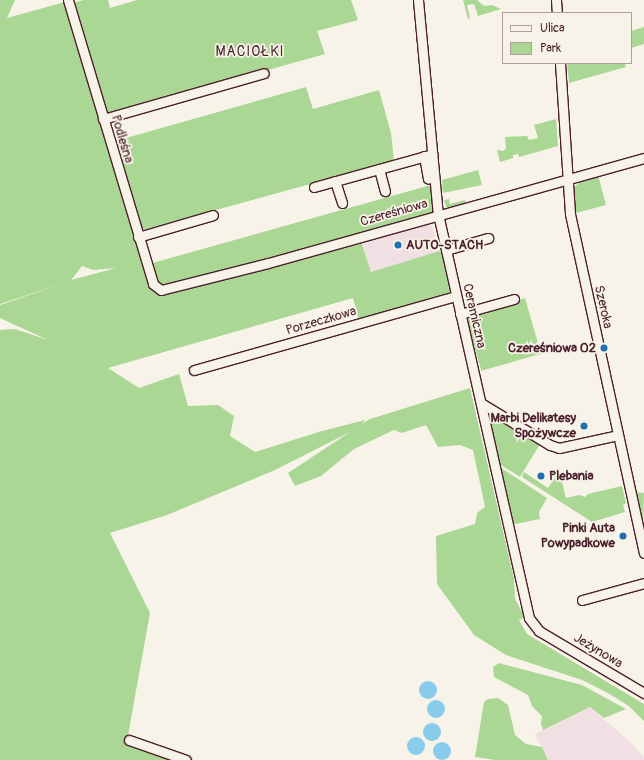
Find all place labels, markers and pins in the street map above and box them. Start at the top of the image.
place label: AUTO-STACH [406,237,483,253]
marker: AUTO-STACH [393,240,403,250]
place label: Czereśniowa 02 [508,340,596,356]
marker: Czereśniowa 02 [599,343,609,353]
place label: Marbi Delikatesy Spożywcze [490,411,576,442]
marker: Marbi Delikatesy Spożywcze [579,421,589,431]
place label: Plebania [549,468,593,484]
marker: Plebania [536,471,546,481]
place label: Pinki Auta Powypadkowe [541,521,615,552]
marker: Pinki Auta Powypadkowe [618,531,628,541]

